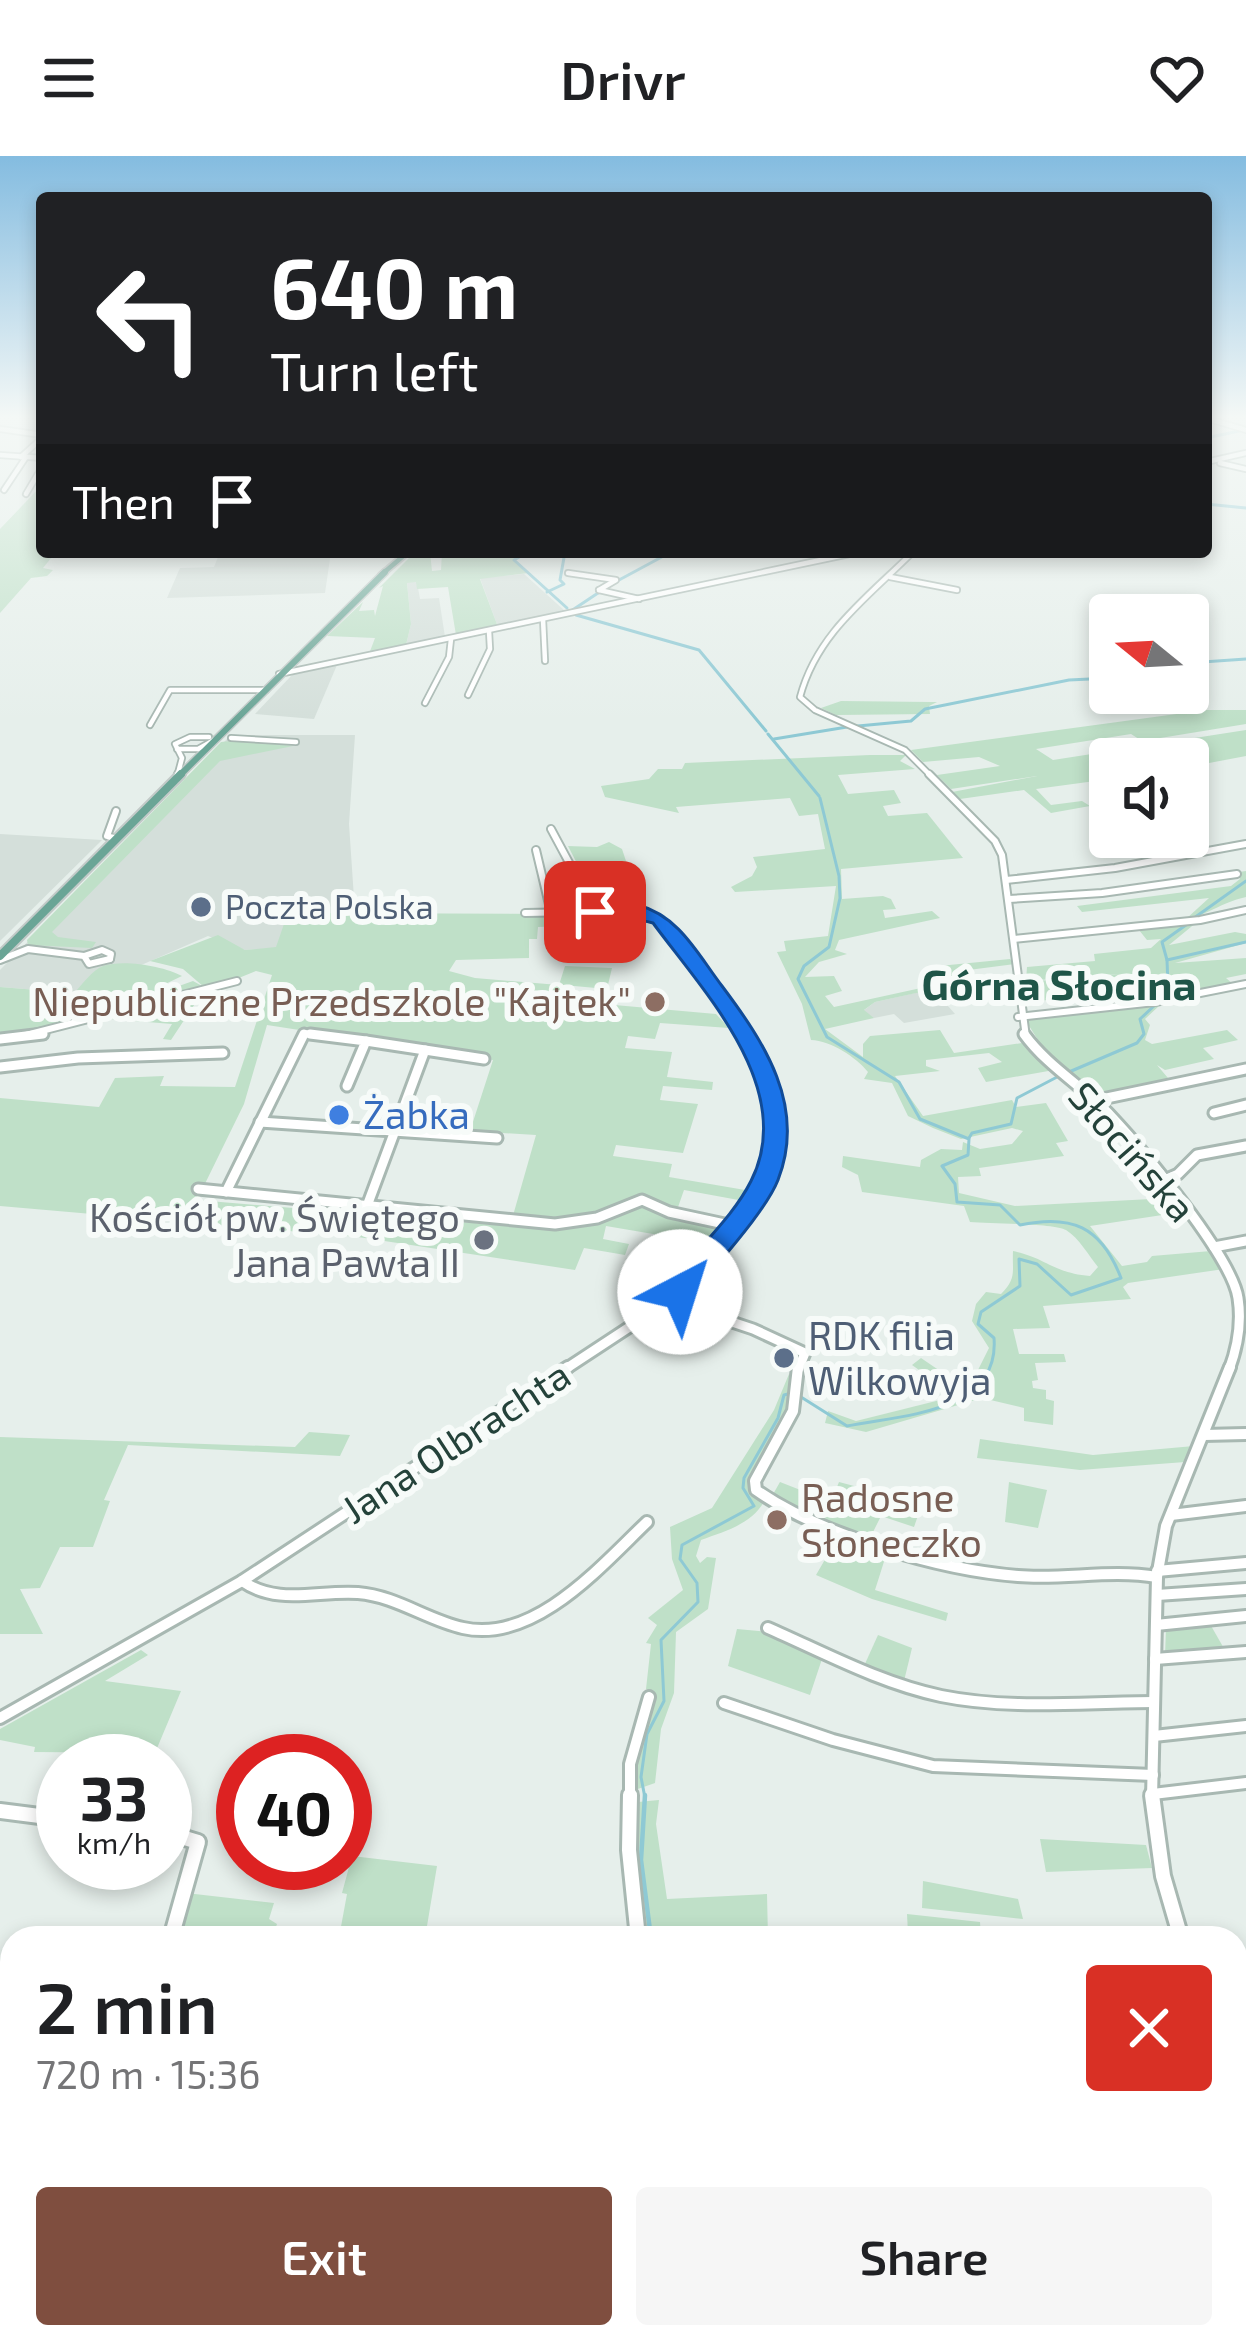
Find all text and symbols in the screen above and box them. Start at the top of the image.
icon: menu [36,45,102,111]
icon: heart [1144,45,1210,111]
text: Drivr [560,46,686,111]
text: 640 m [270,235,518,336]
icon: left [72,240,228,396]
text: Turn left [270,337,479,402]
icon: arrive [199,468,265,534]
text: Then [72,474,175,528]
north arrow [1089,594,1209,714]
map controls [1089,594,1209,858]
button: sound [1089,738,1209,858]
pin [544,861,646,963]
icon: arrive [562,879,628,945]
place label: Poczta Polska [225,886,434,926]
marker: Poczta Polska [188,894,214,920]
district label: Górna Słocina [922,958,1196,1008]
place label: Niepubliczne Przedszkole "Kajtek" [32,977,631,1024]
marker: Niepubliczne Przedszkole "Kajtek" [642,989,668,1015]
street label: Słocińska [1060,1072,1206,1230]
place label: Żabka [363,1090,470,1137]
marker: Żabka [326,1102,352,1128]
place label: Kościół pw. Świętego Jana Pawła II [89,1193,460,1285]
marker: Kościół pw. Świętego Jana Pawła II [471,1227,497,1253]
position arrow [617,1229,743,1355]
place label: RDK filia Wilkowyja [808,1311,991,1403]
marker: RDK filia Wilkowyja [771,1345,797,1371]
street label: Jana Olbrachta [332,1350,578,1532]
place label: Radosne Słoneczko [801,1473,982,1565]
marker: Radosne Słoneczko [764,1507,790,1533]
speed limit sign: 40 [216,1734,372,1890]
text: 33 [80,1761,148,1833]
text: km/h [77,1824,151,1860]
text: 2 min [36,1962,218,2048]
button: close [1086,1965,1212,2091]
text: 720 m · 15:36 [36,2050,260,2097]
button: Exit [36,2187,612,2325]
button: Share [636,2187,1212,2325]

